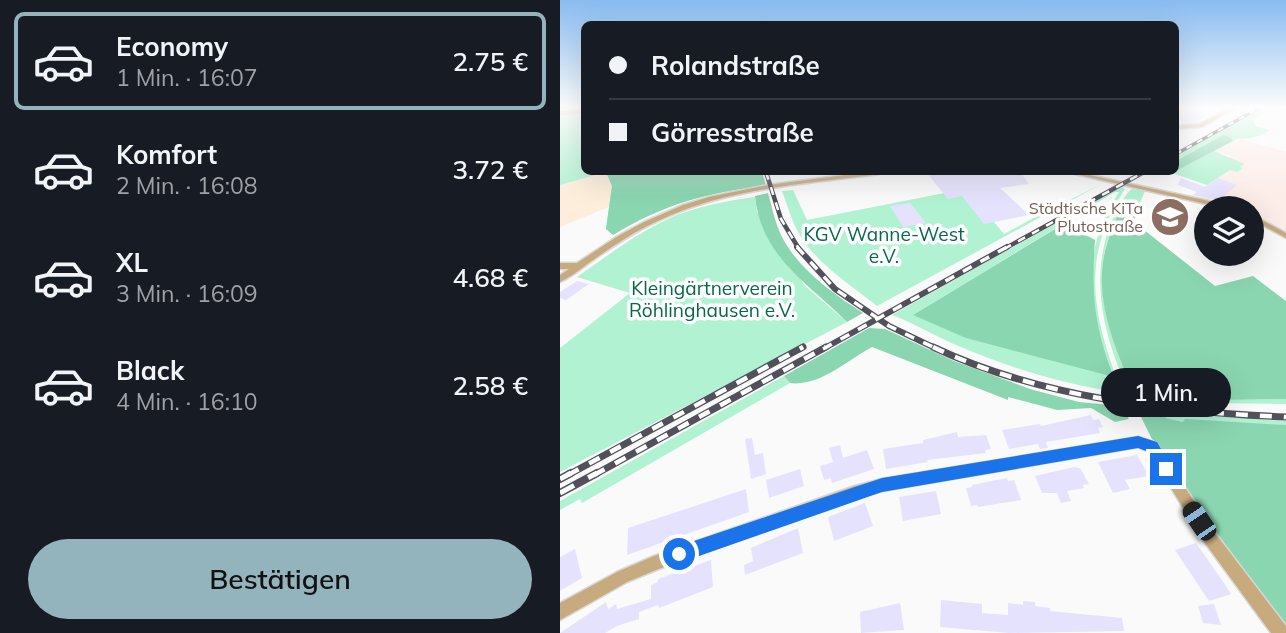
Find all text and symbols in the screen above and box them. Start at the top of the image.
icon: car [32,30,95,93]
text: Economy [116,30,228,63]
text: 2.75 € [452,45,528,78]
text: Rolandstraße [651,49,820,82]
text: 1 Min. · 16:07 [116,63,258,92]
text: Görresstraße [651,116,814,149]
icon: car [32,138,95,201]
text: Komfort [116,138,217,171]
text: 3.72 € [452,153,528,186]
text: 2 Min. · 16:08 [116,171,258,200]
school or university icon: Städtische KiTa Plutostraße [1149,196,1191,238]
map controls [1194,196,1264,266]
button: layers [1194,196,1264,266]
place label: Städtische KiTa Plutostraße [1029,198,1143,236]
park label: KGV Wanne-West e.V. [803,222,965,268]
icon: car [32,246,95,309]
text: XL [116,246,148,279]
text: 4.68 € [452,261,528,294]
park label: Kleingärtnerverein Röhlinghausen e.V. [629,276,795,322]
text: 3 Min. · 16:09 [116,279,258,308]
icon: car [32,354,95,417]
text: Black [116,354,184,387]
callout: 1 Min. [1101,368,1231,416]
text: 2.58 € [452,369,528,402]
text: 1 Min. [1134,378,1198,407]
text: 4 Min. · 16:10 [116,387,258,416]
route end [1150,453,1182,485]
car [1179,498,1220,544]
route start [663,538,695,570]
button: Bestätigen [28,539,532,619]

